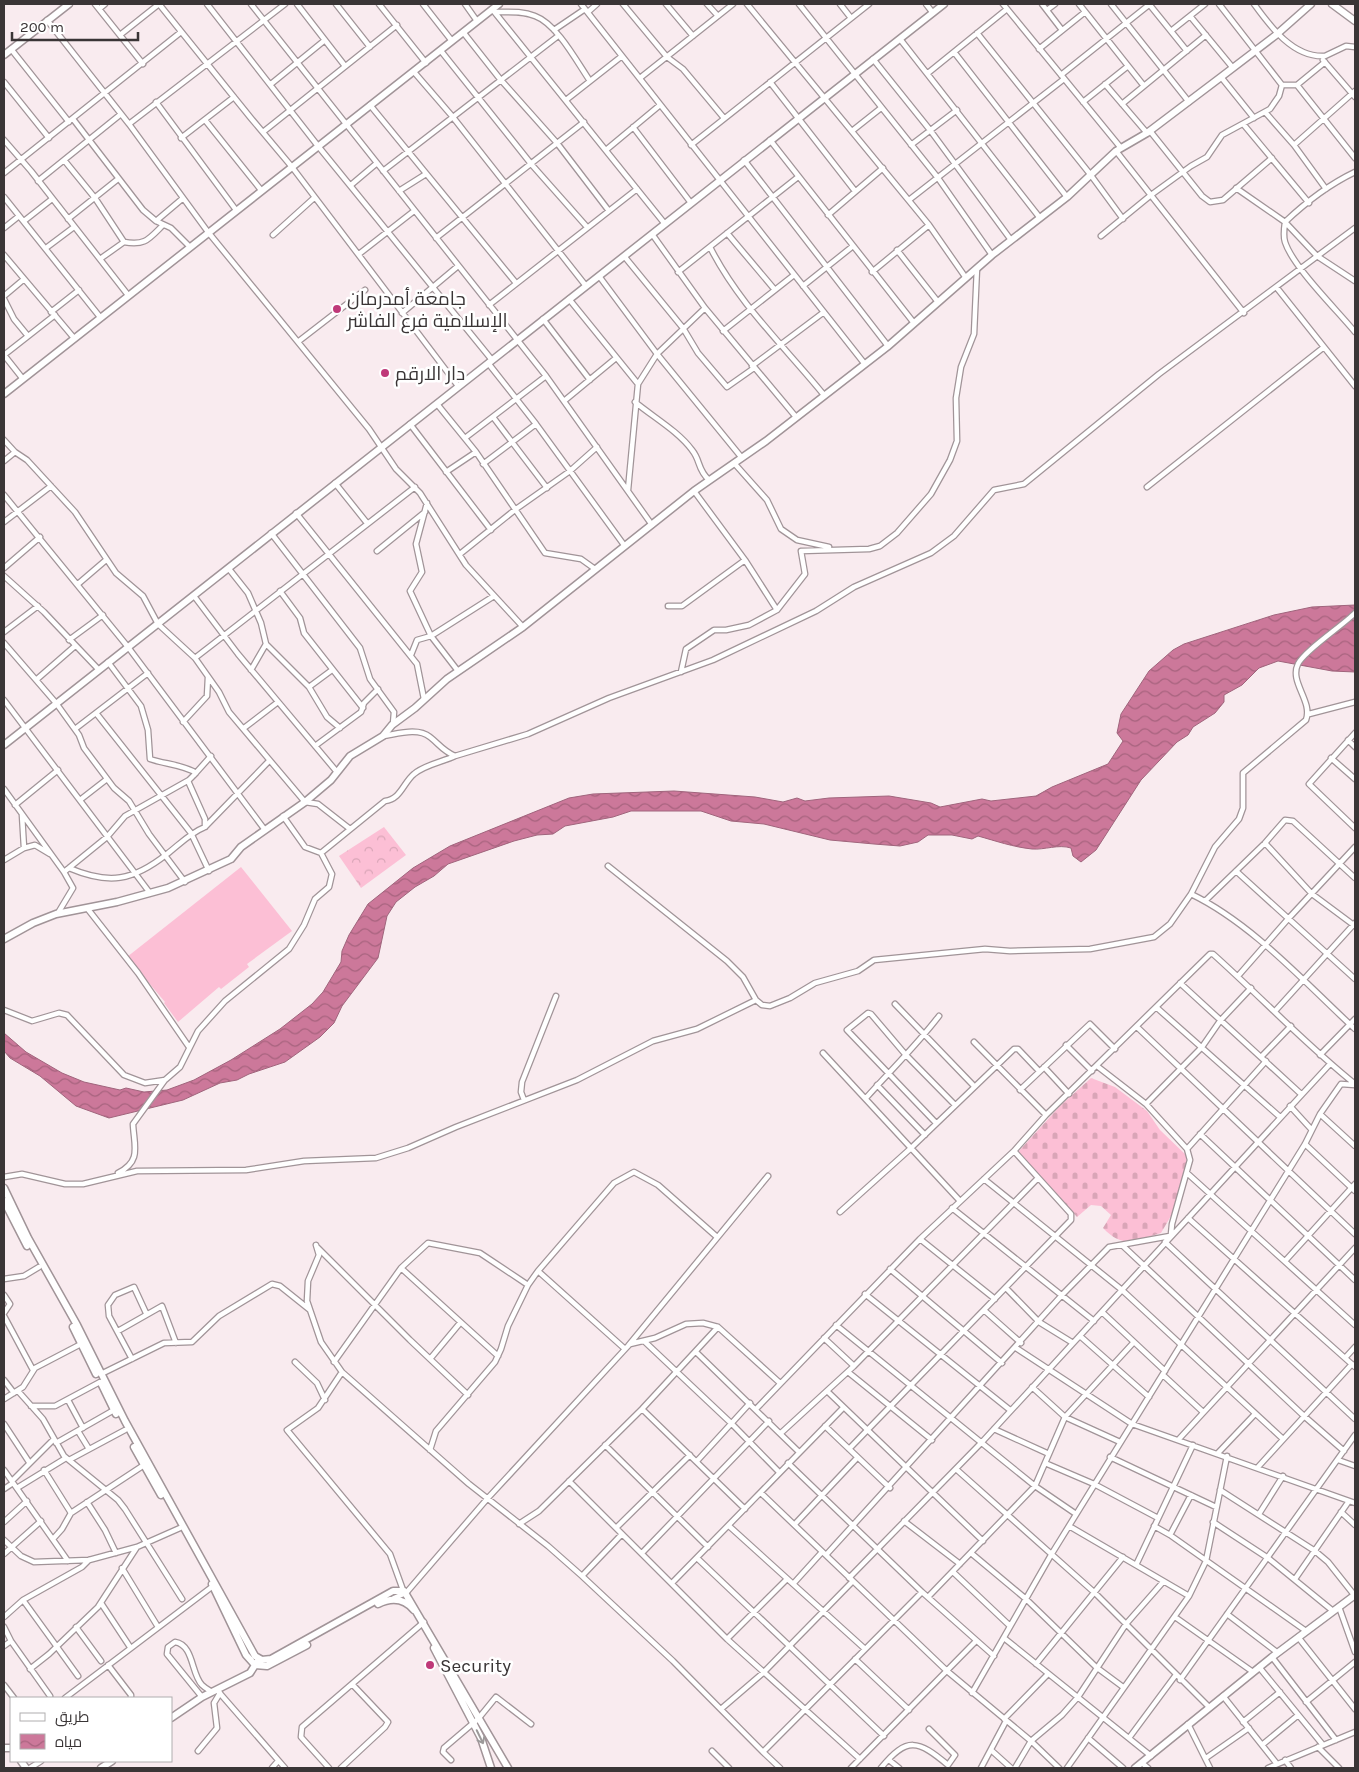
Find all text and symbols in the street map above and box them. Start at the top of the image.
scale bar [12,10,139,42]
text: 200 m [20,18,64,36]
place label: جامعة أمدرمان الإسلامية فرع الفاشر [346,287,508,334]
marker: جامعة أمدرمان الإسلامية فرع الفاشر [331,303,343,315]
place label: دار الارقم [395,363,465,387]
marker: دار الارقم [379,367,391,379]
place label: Security [440,1655,511,1677]
marker: Security [424,1659,436,1671]
legend [10,1697,172,1762]
text: طريق [55,1708,89,1727]
one-way arrow [475,1730,485,1745]
text: مياه [55,1733,82,1751]

